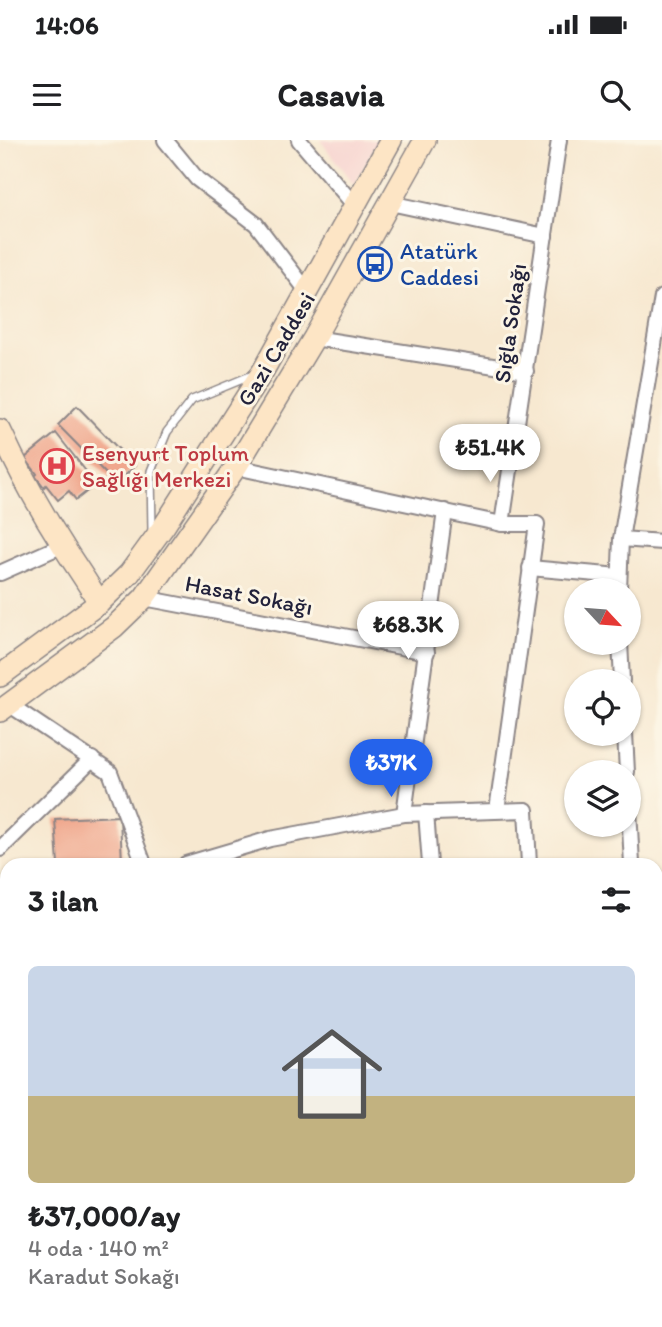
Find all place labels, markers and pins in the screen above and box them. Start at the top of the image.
place label: Atatürk Caddesi [400,237,479,291]
bus stop icon: Atatürk Caddesi [356,245,394,283]
pin: ₺51.4K [433,424,547,484]
place label: Esenyurt Toplum Sağlığı Merkezi [82,439,249,493]
hospital icon: Esenyurt Toplum Sağlığı Merkezi [38,447,76,485]
pin: ₺68.3K [351,602,465,661]
pin: ₺37K [350,740,432,799]

